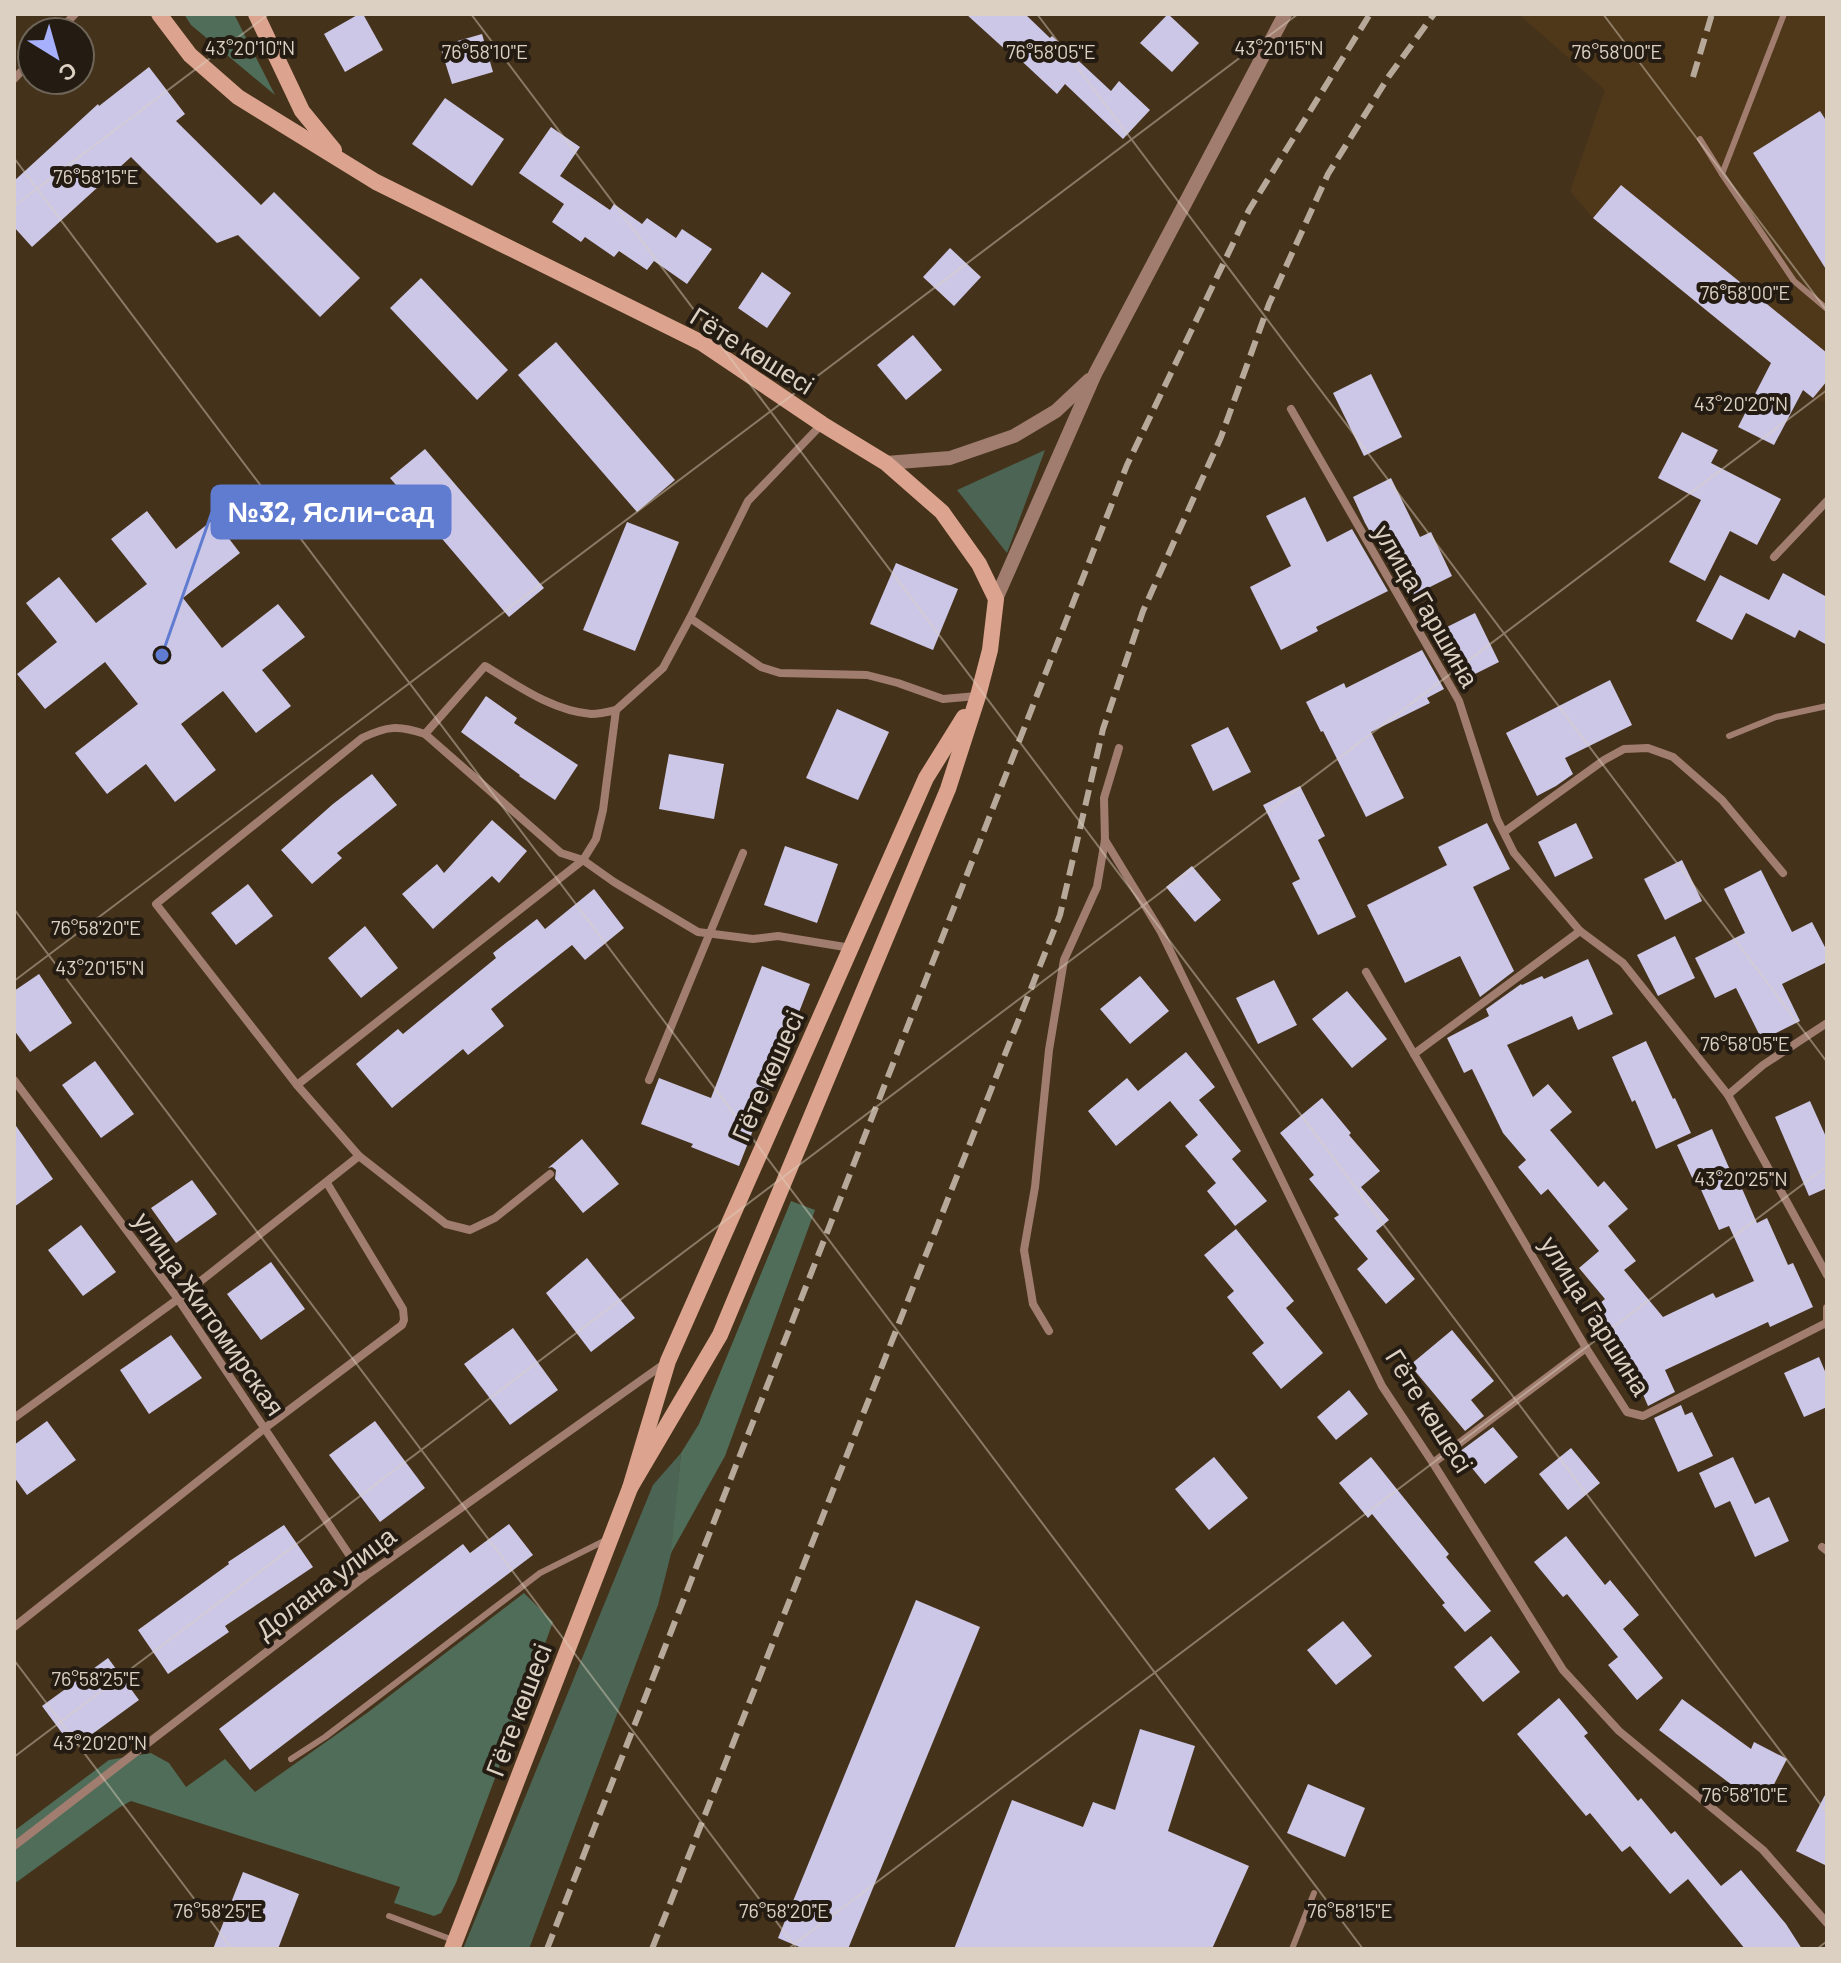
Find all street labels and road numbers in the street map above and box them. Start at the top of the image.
street label: Гёте көшесі [685,300,820,400]
street label: улица Гаршина [1368,519,1487,692]
street label: Гёте көшесі [724,1005,809,1146]
street label: улица Житомирская [128,1205,292,1421]
street label: улица Гаршина [1535,1230,1658,1401]
street label: Гёте көшесі [1380,1343,1480,1478]
street label: Долана улица [249,1519,402,1644]
street label: Гёте көшесі [478,1639,557,1780]

